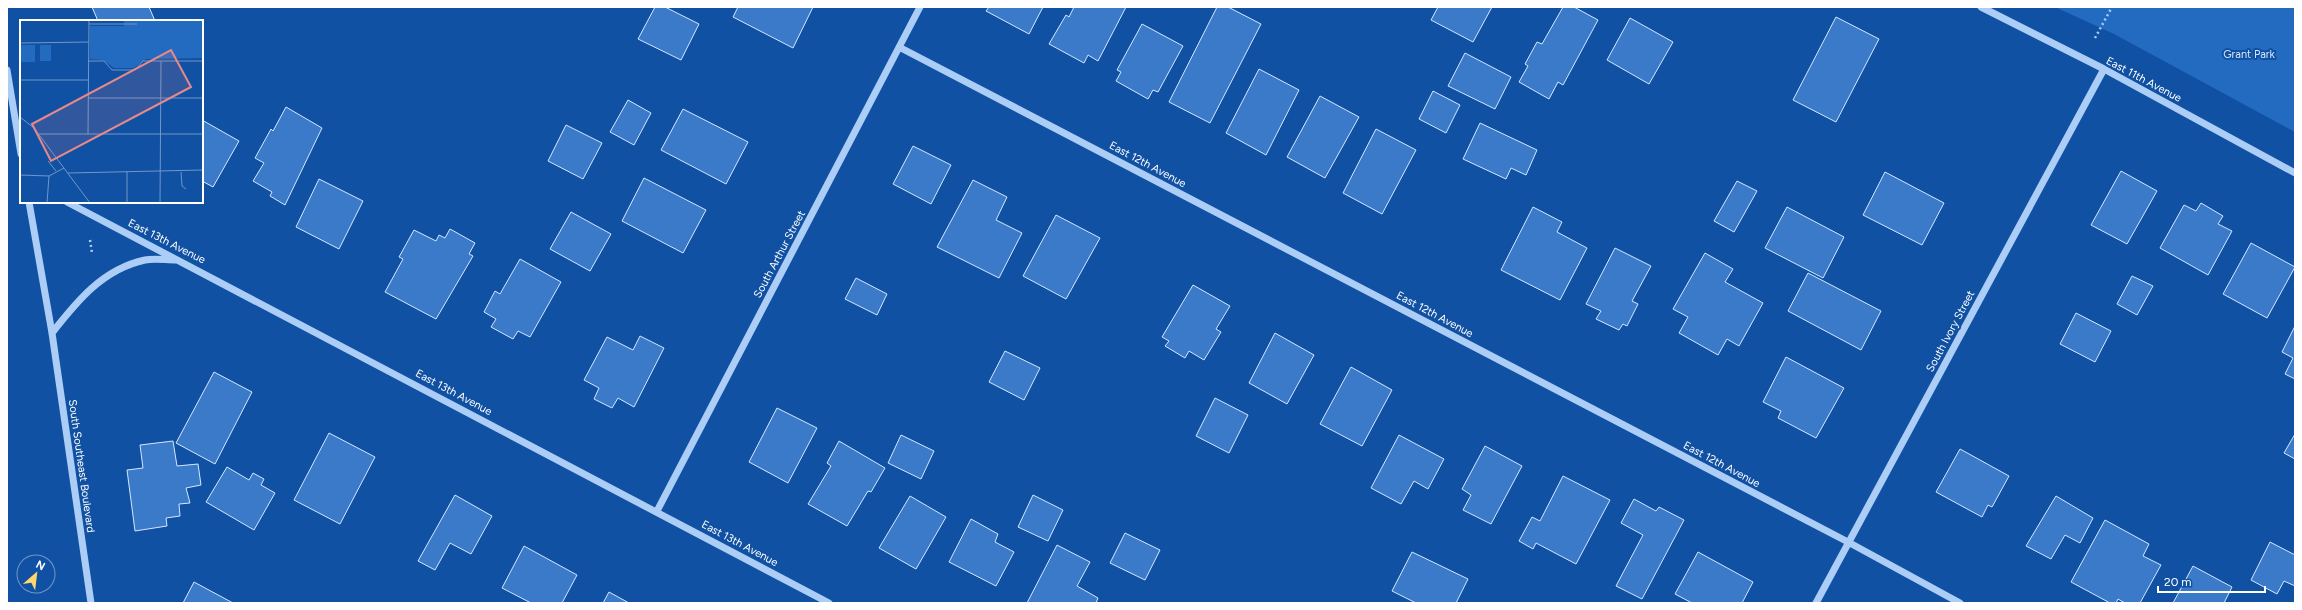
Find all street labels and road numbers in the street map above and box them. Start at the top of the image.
street label: East 11th Avenue [2104,54,2184,105]
street label: East 12th Avenue [1107,139,1188,190]
street label: South Arthur Street [751,208,808,300]
street label: East 13th Avenue [126,216,208,267]
street label: South Ivory Street [1924,288,1977,374]
street label: East 12th Avenue [1394,289,1475,340]
street label: East 13th Avenue [413,367,494,418]
street label: South Southeast Boulevard [66,399,97,534]
street label: East 12th Avenue [1681,439,1762,490]
street label: East 13th Avenue [699,518,780,569]

